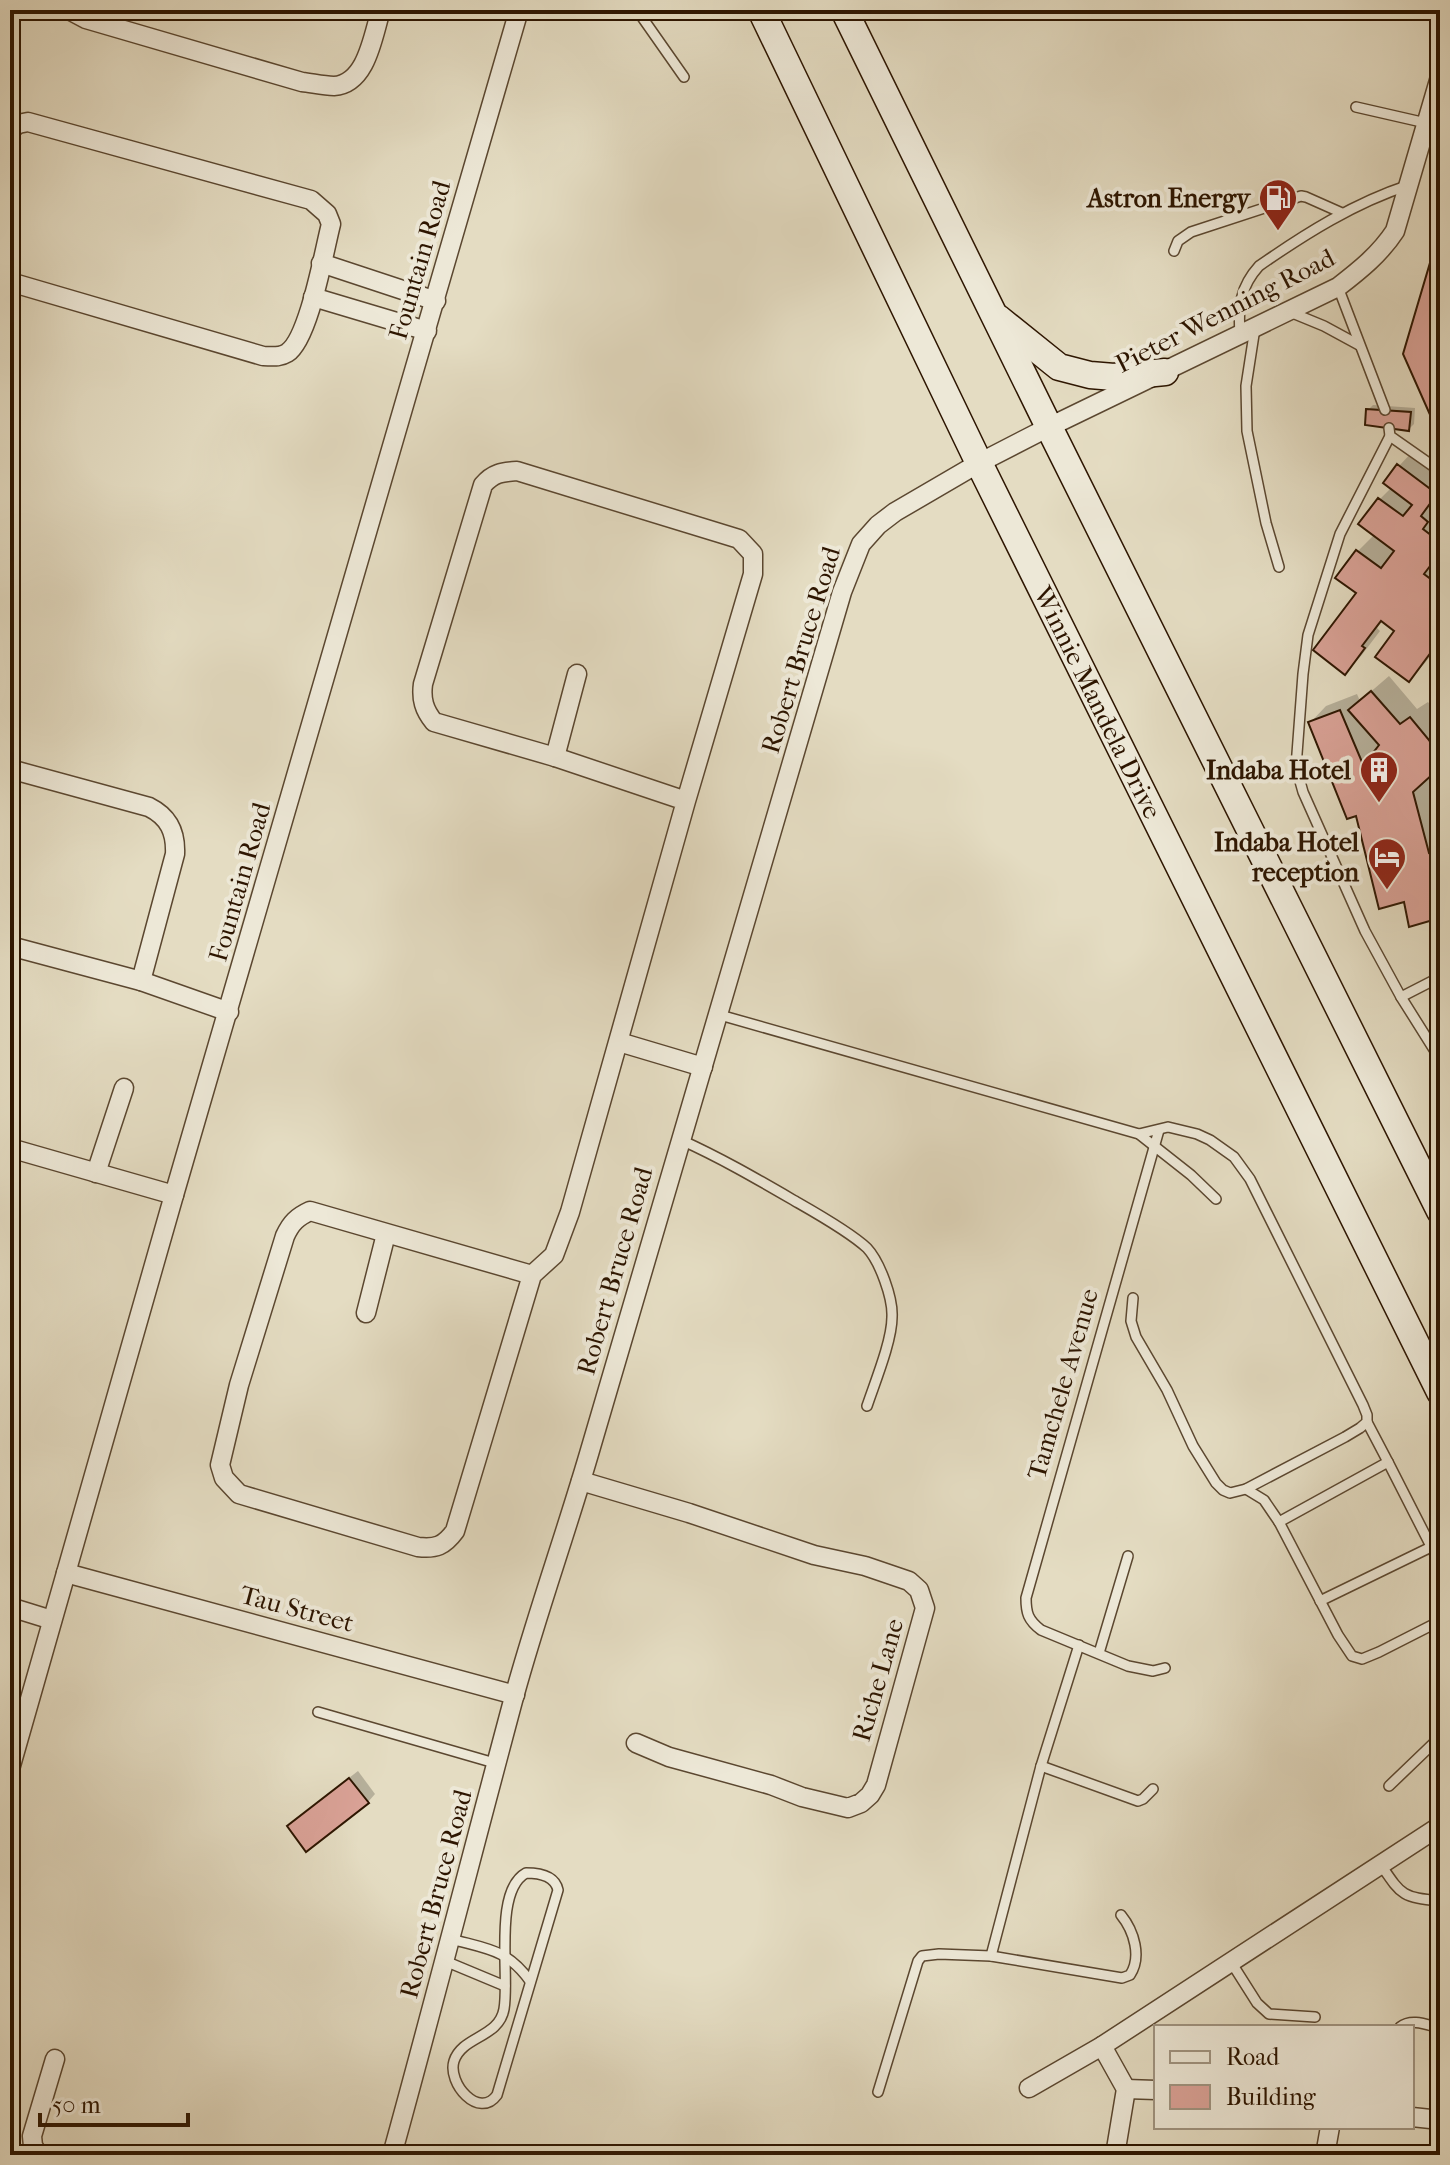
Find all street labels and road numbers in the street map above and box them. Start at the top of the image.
street label: Fountain Road [383,176,458,343]
street label: Pieter Wenning Road [1110,242,1340,380]
street label: Robert Bruce Road [755,542,847,757]
street label: Winnie Mandela Drive [1027,580,1168,824]
street label: Fountain Road [203,798,278,965]
street label: Robert Bruce Road [571,1163,660,1378]
street label: Tamchele Avenue [1021,1285,1105,1483]
street label: Tau Street [237,1579,358,1639]
street label: Riche Lane [846,1615,910,1745]
street label: Robert Bruce Road [393,1786,479,2002]

